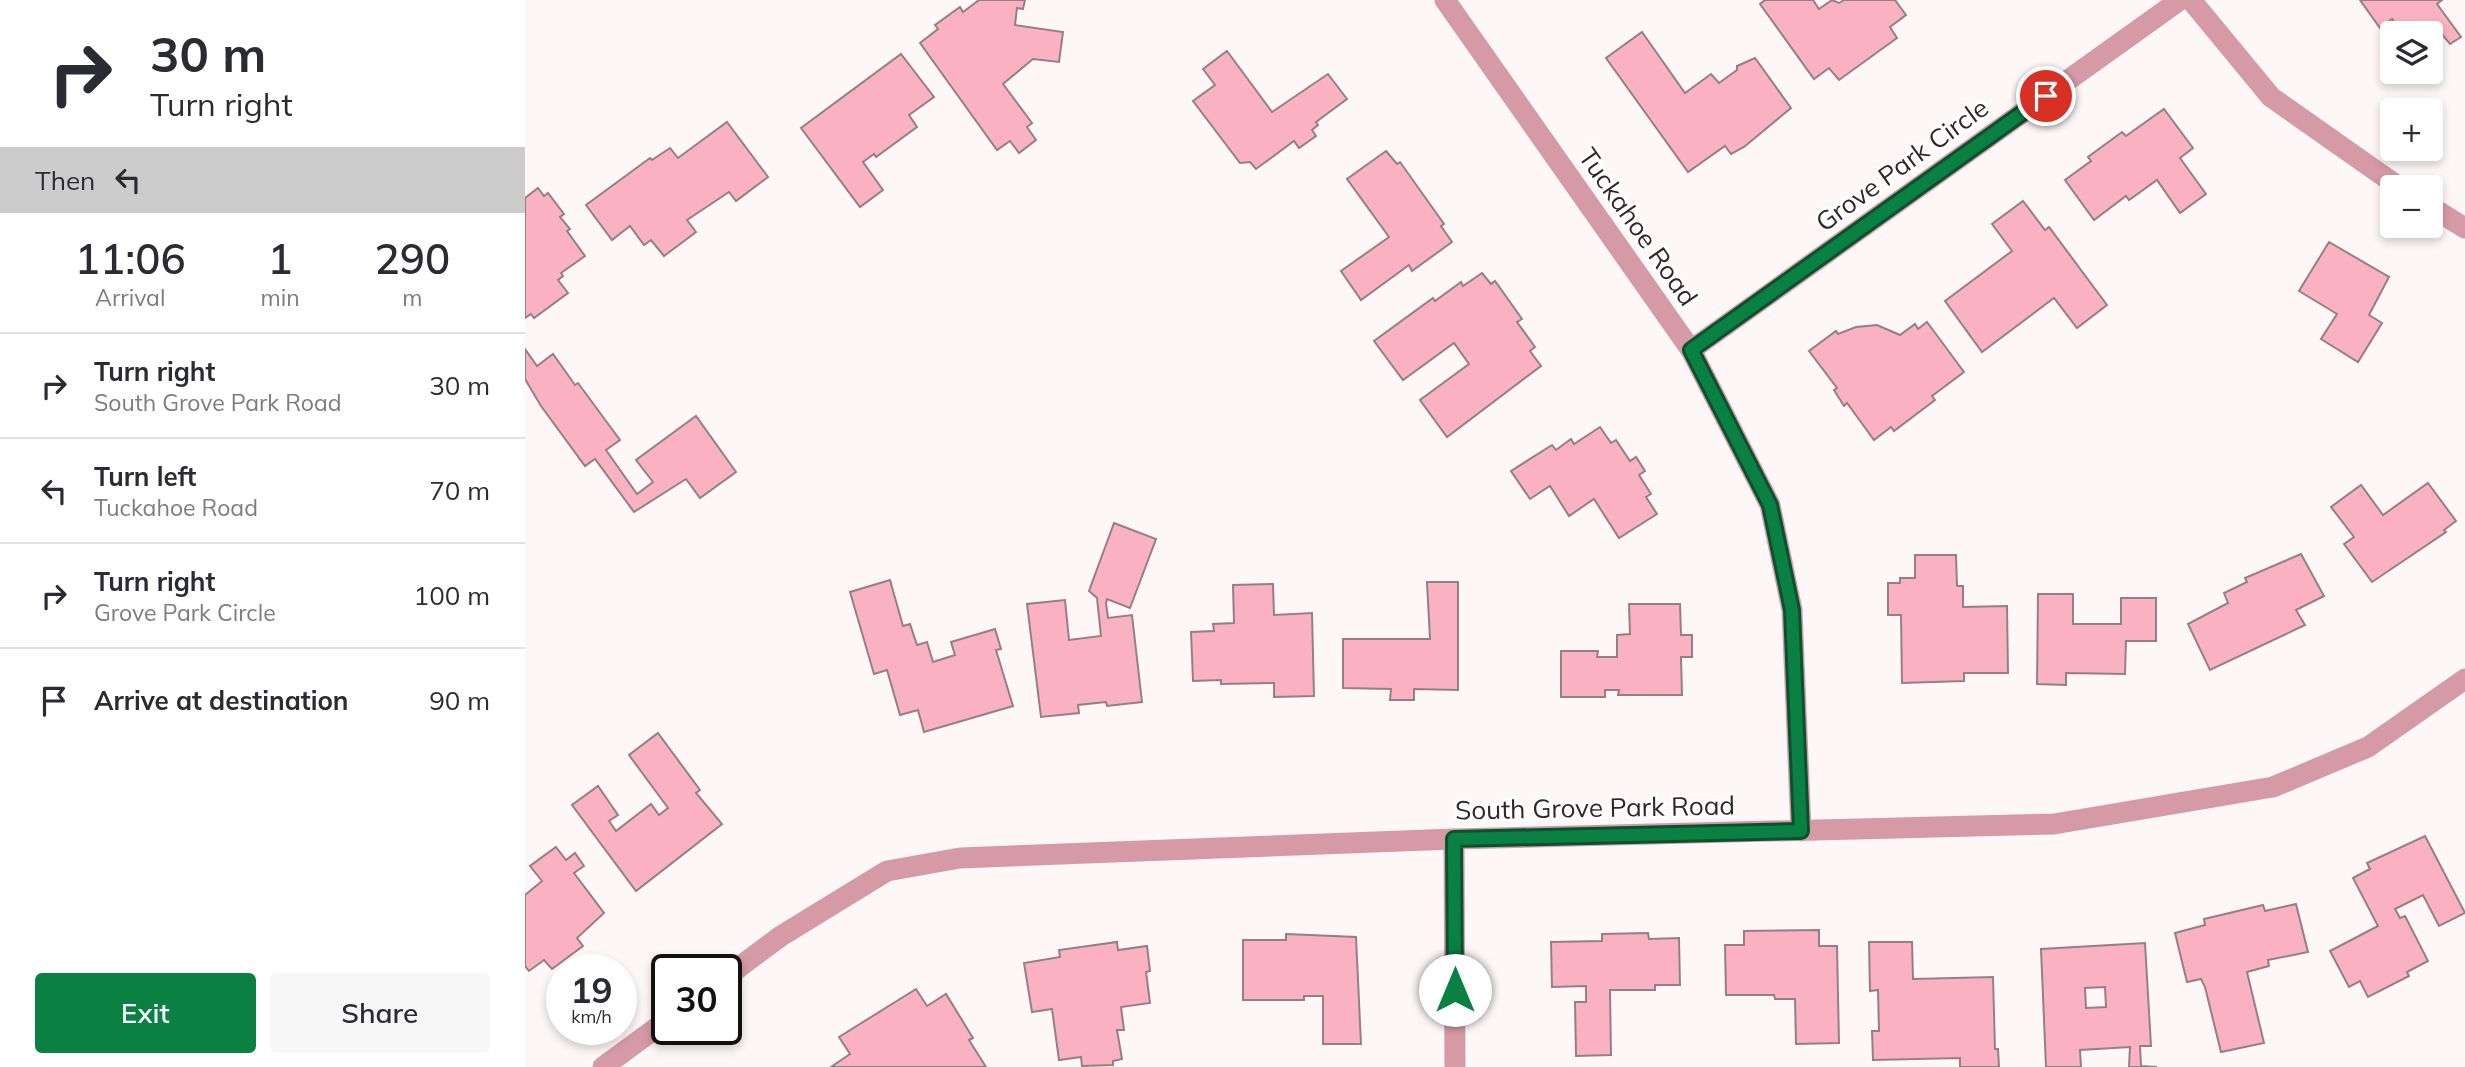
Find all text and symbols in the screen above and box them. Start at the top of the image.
map controls [2380,21,2443,238]
button: layers [2380,21,2443,84]
text: 30 m [150,23,266,84]
icon: right [35,28,126,119]
pin [2016,66,2076,126]
icon: arrive [2027,77,2065,115]
text: Turn right [150,84,293,124]
street label: Grove Park Circle [1809,91,1995,238]
button: + [2380,98,2443,161]
street label: Tuckahoe Road [1572,141,1705,312]
icon: left [109,161,147,199]
text: Then [35,164,95,197]
button: − [2380,175,2443,238]
text: 11:06 [75,232,186,285]
text: 1 [267,232,293,285]
text: 290 [375,232,450,285]
text: Arrival [95,283,165,312]
text: min [260,283,300,312]
text: m [402,283,422,312]
text: Turn right [94,355,215,388]
icon: right [35,367,73,405]
text: 30 m [429,369,490,402]
text: South Grove Park Road [94,388,342,417]
text: Turn left [94,460,196,493]
icon: left [35,472,73,510]
text: 70 m [429,474,490,507]
text: Tuckahoe Road [94,493,258,522]
text: Turn right [94,565,215,598]
icon: right [35,577,73,615]
text: 100 m [414,579,490,612]
text: Grove Park Circle [94,598,276,627]
icon: arrive [35,682,73,720]
text: Arrive at destination [94,684,349,717]
text: 90 m [429,684,490,717]
street label: South Grove Park Road [1455,789,1735,826]
position arrow [1418,953,1492,1027]
speed limit sign: 30 [651,954,742,1045]
text: 19 [570,968,613,1012]
button: Exit [35,973,256,1053]
button: Share [270,973,490,1053]
text: km/h [571,1005,612,1028]

